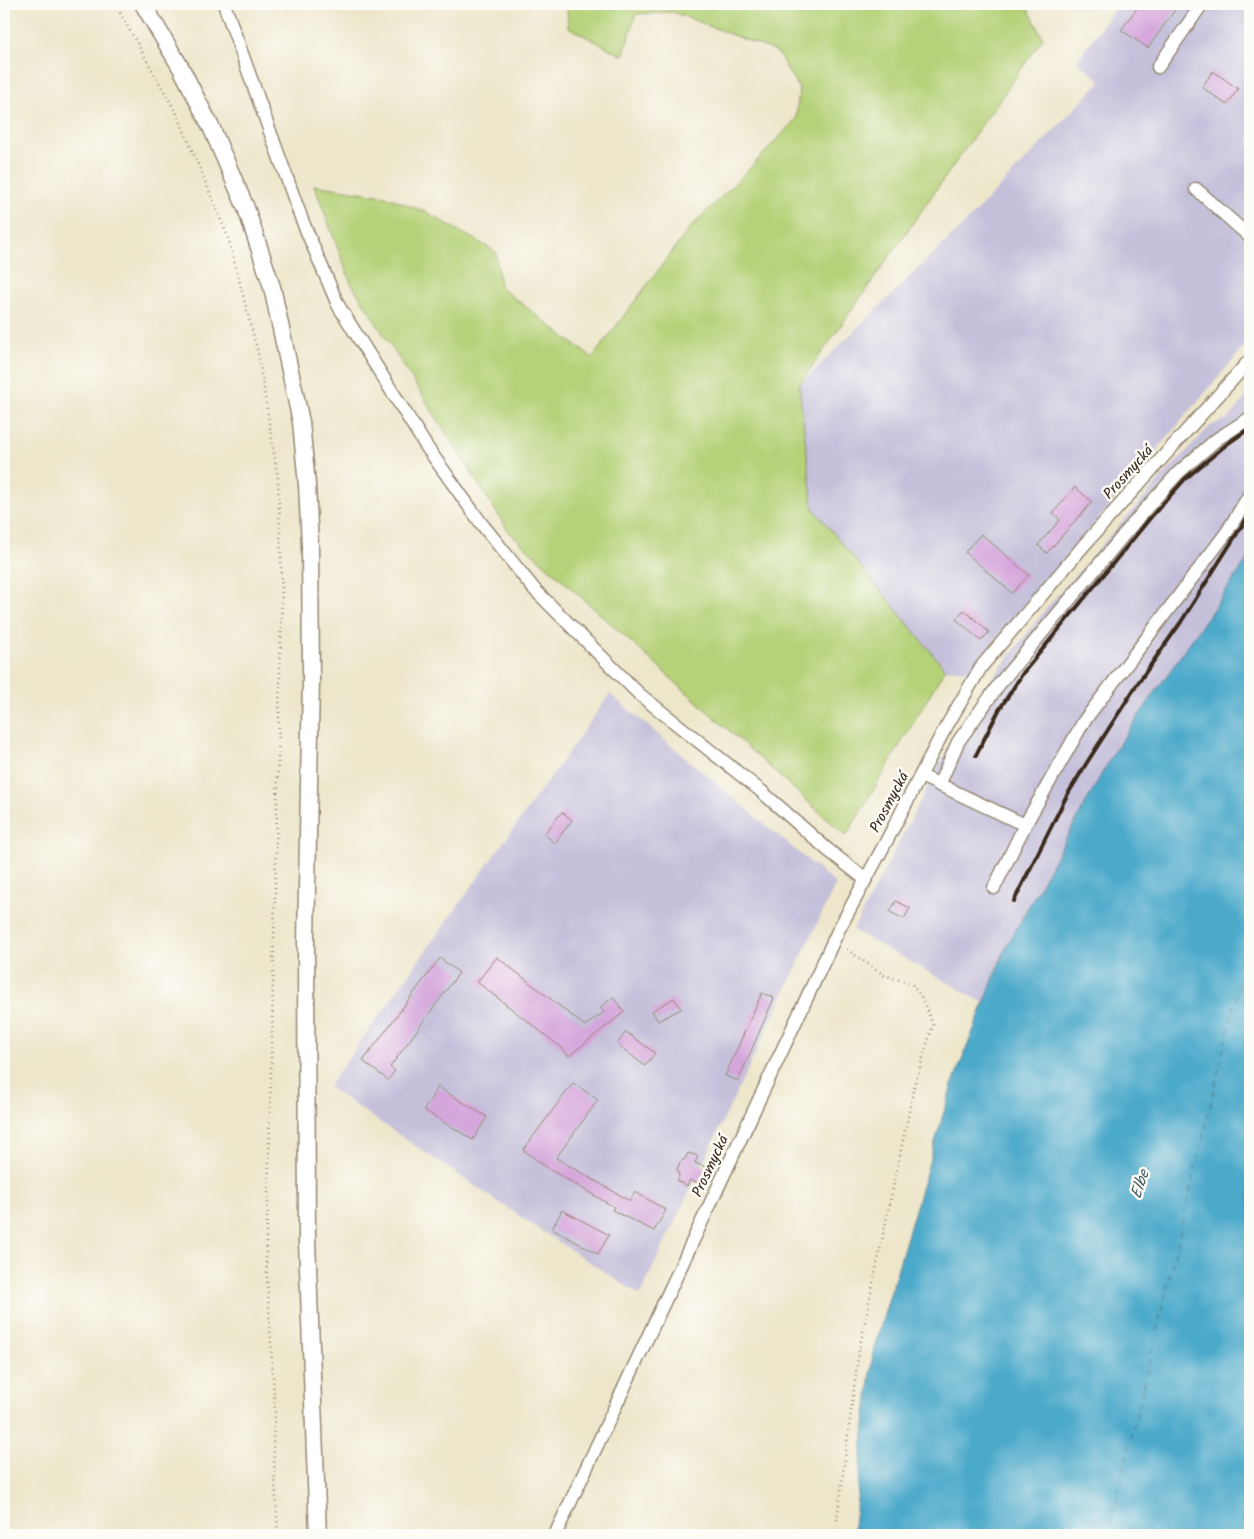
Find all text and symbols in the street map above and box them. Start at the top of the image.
street label: Prosmycká [1098,439,1161,505]
street label: Prosmycká [864,766,917,837]
street label: Prosmycká [686,1130,737,1201]
water label: Elbe [1124,1165,1157,1202]

